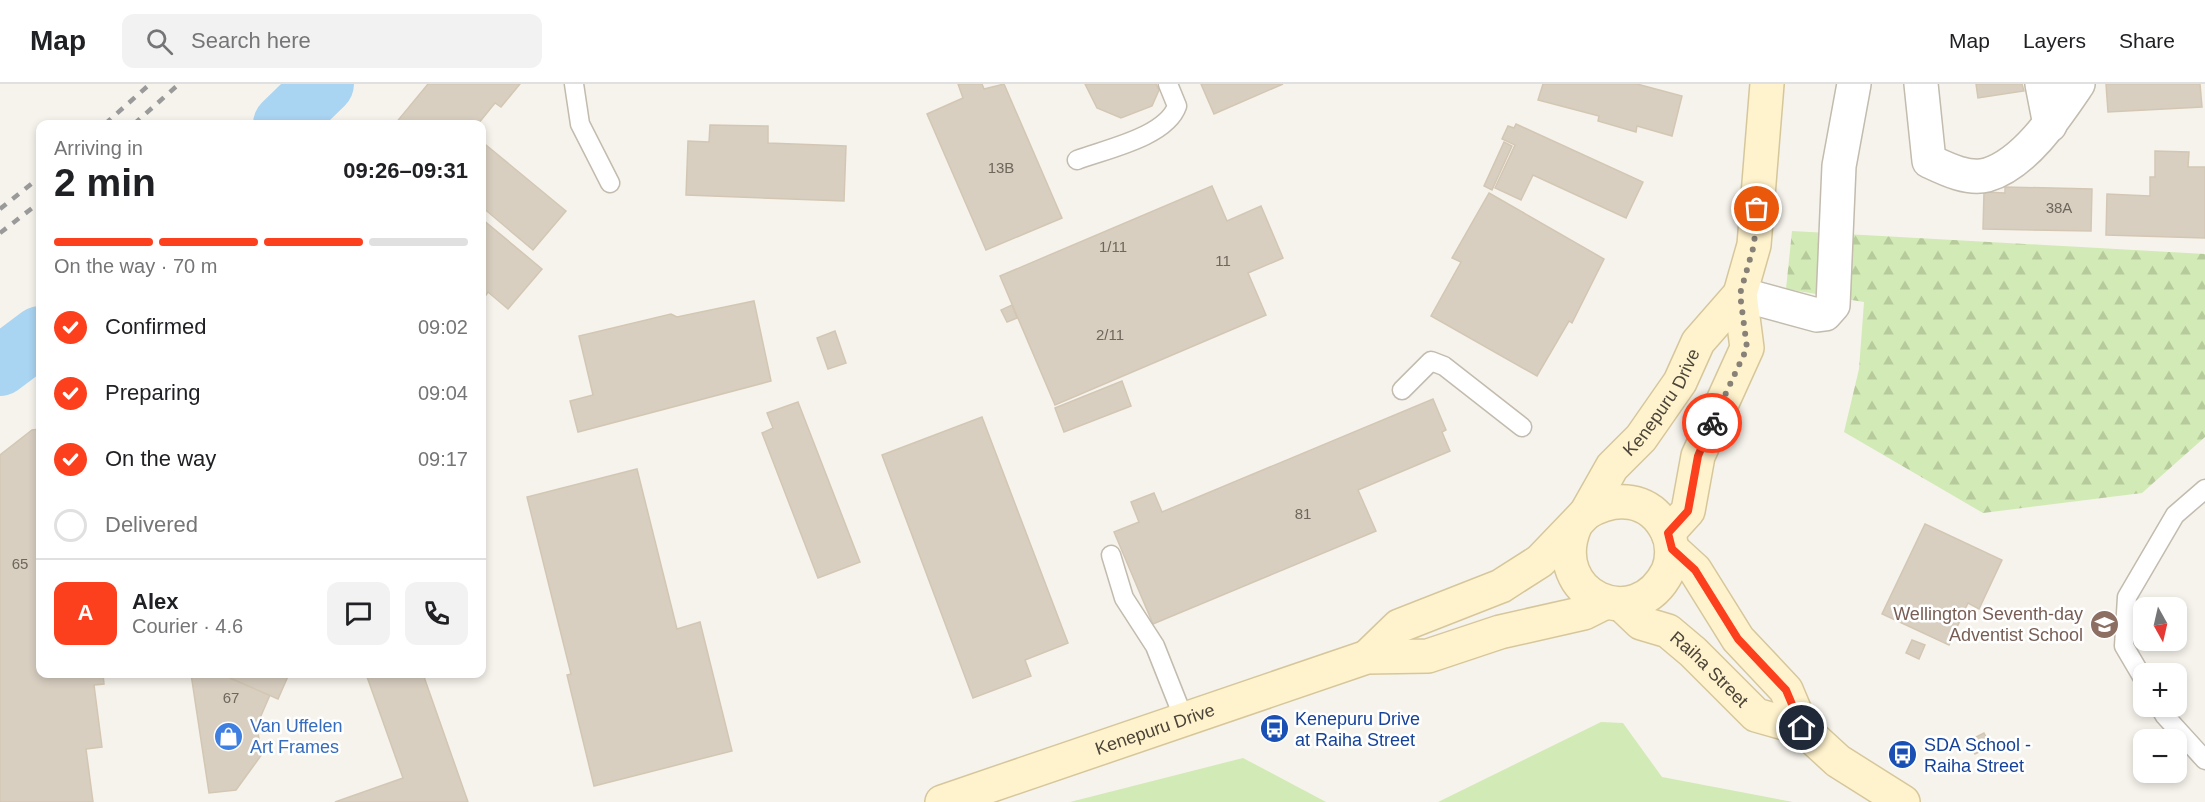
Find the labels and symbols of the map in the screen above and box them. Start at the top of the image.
house number: 13B [988,159,1014,176]
pin [1731,183,1782,234]
house number: 38A [2046,199,2072,216]
house number: 1/11 [1099,238,1127,255]
house number: 11 [1215,252,1231,269]
house number: 2/11 [1096,326,1124,343]
street label: Kenepuru Drive [1619,345,1704,460]
courier [1682,393,1742,453]
house number: 81 [1295,505,1311,522]
house number: 65 [12,555,28,572]
north arrow [2133,597,2187,651]
place label: Wellington Seventh-day Adventist School [1893,604,2083,645]
school or university icon: Wellington Seventh-day Adventist School [2088,608,2120,640]
street label: Raiha Street [1666,627,1752,711]
house number: 67 [223,689,239,706]
street label: Kenepuru Drive [1092,700,1217,759]
pin [1776,702,1827,753]
place label: Kenepuru Drive at Raiha Street [1295,709,1420,750]
bus stop icon: Kenepuru Drive at Raiha Street [1258,713,1290,745]
place label: Van Uffelen Art Frames [250,716,342,757]
shop icon: Van Uffelen Art Frames [213,720,245,752]
place label: SDA School - Raiha Street [1924,735,2031,776]
bus stop icon: SDA School - Raiha Street [1887,739,1919,771]

